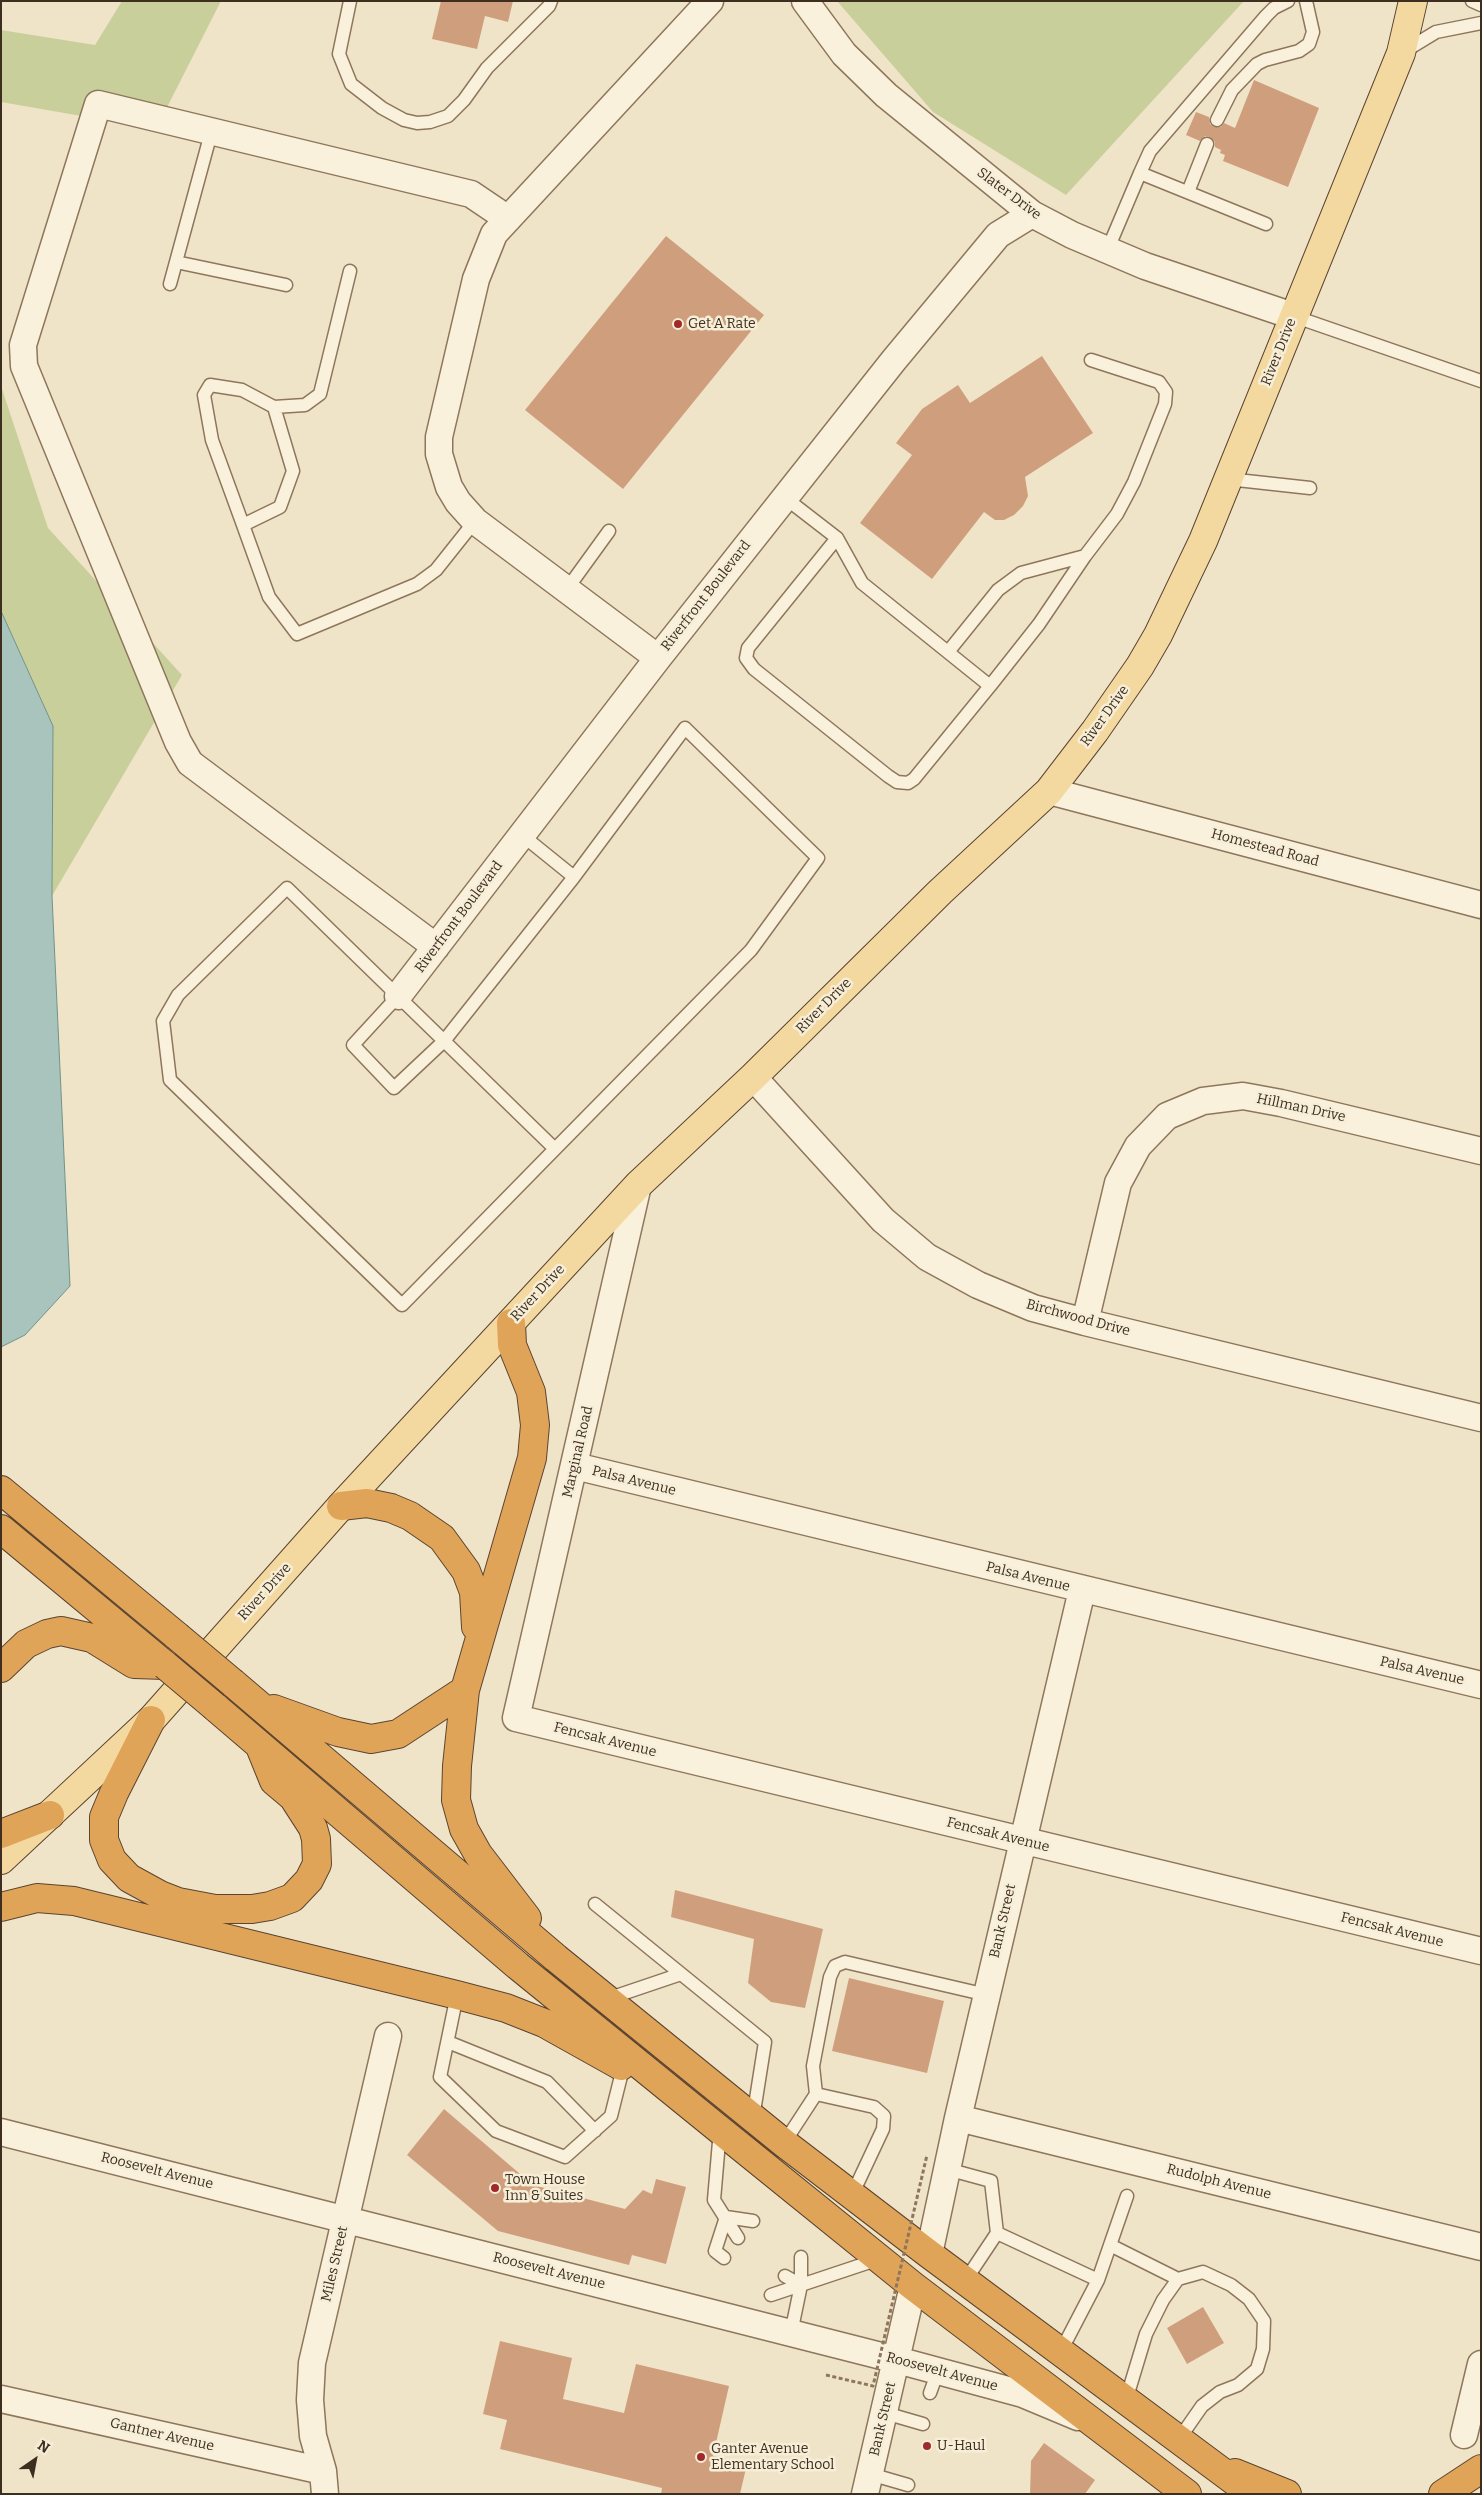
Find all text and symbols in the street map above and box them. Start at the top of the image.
street label: Slater Drive [974,164,1044,224]
place label: Get A Rate [688,316,756,332]
street label: River Drive [1258,316,1300,388]
marker: Get A Rate [672,318,684,330]
street label: Riverfront Boulevard [658,538,754,654]
street label: River Drive [1077,682,1133,750]
street label: Homestead Road [1209,826,1321,870]
street label: Riverfront Boulevard [412,858,506,976]
street label: River Drive [793,975,855,1037]
street label: Hillman Drive [1255,1090,1347,1126]
street label: River Drive [508,1261,568,1325]
street label: Birchwood Drive [1024,1296,1132,1340]
street label: Marginal Road [559,1404,597,1500]
street label: Palsa Avenue [590,1462,678,1500]
street label: Palsa Avenue [984,1558,1072,1596]
street label: River Drive [235,1560,295,1624]
street label: Palsa Avenue [1378,1653,1466,1689]
street label: Fencsak Avenue [552,1719,658,1761]
street label: Fencsak Avenue [945,1814,1051,1856]
street label: Bank Street [986,1882,1020,1960]
street label: Fencsak Avenue [1339,1909,1445,1951]
street label: Roosevelt Avenue [99,2149,215,2193]
street label: Rudolph Avenue [1165,2161,1273,2203]
place label: Town House Inn & Suites [505,2172,585,2204]
marker: Town House Inn & Suites [489,2182,501,2194]
street label: Miles Street [318,2224,352,2304]
street label: Roosevelt Avenue [491,2249,607,2293]
street label: Roosevelt Avenue [884,2349,1000,2395]
street label: Bank Street [866,2380,900,2458]
street label: Gantner Avenue [108,2415,216,2455]
north arrow [10,2435,60,2485]
text: N [34,2437,53,2457]
place label: U-Haul [937,2438,985,2454]
marker: U-Haul [921,2440,933,2452]
place label: Ganter Avenue Elementary School [711,2441,834,2474]
marker: Ganter Avenue Elementary School [695,2451,707,2463]

